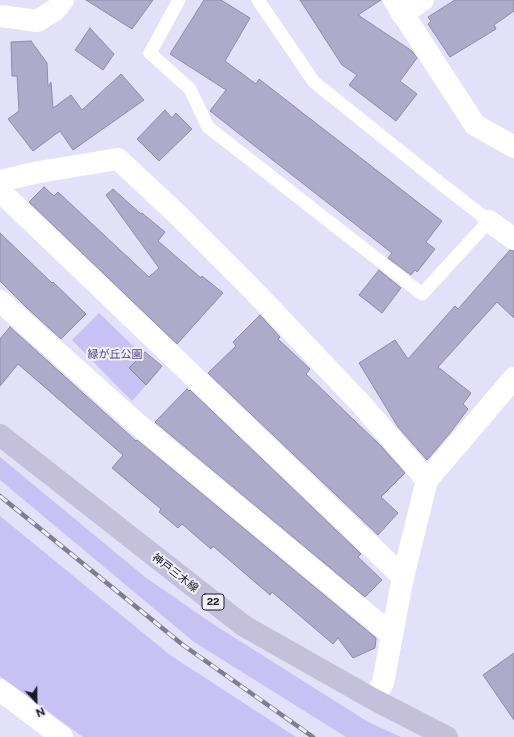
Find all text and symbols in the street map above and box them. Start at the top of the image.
park label: 緑が丘公園 [88,348,142,362]
street label: 神戸三木線 [149,551,201,595]
road number: 22 [202,594,224,610]
north arrow [16,681,56,721]
text: N [34,705,47,719]

